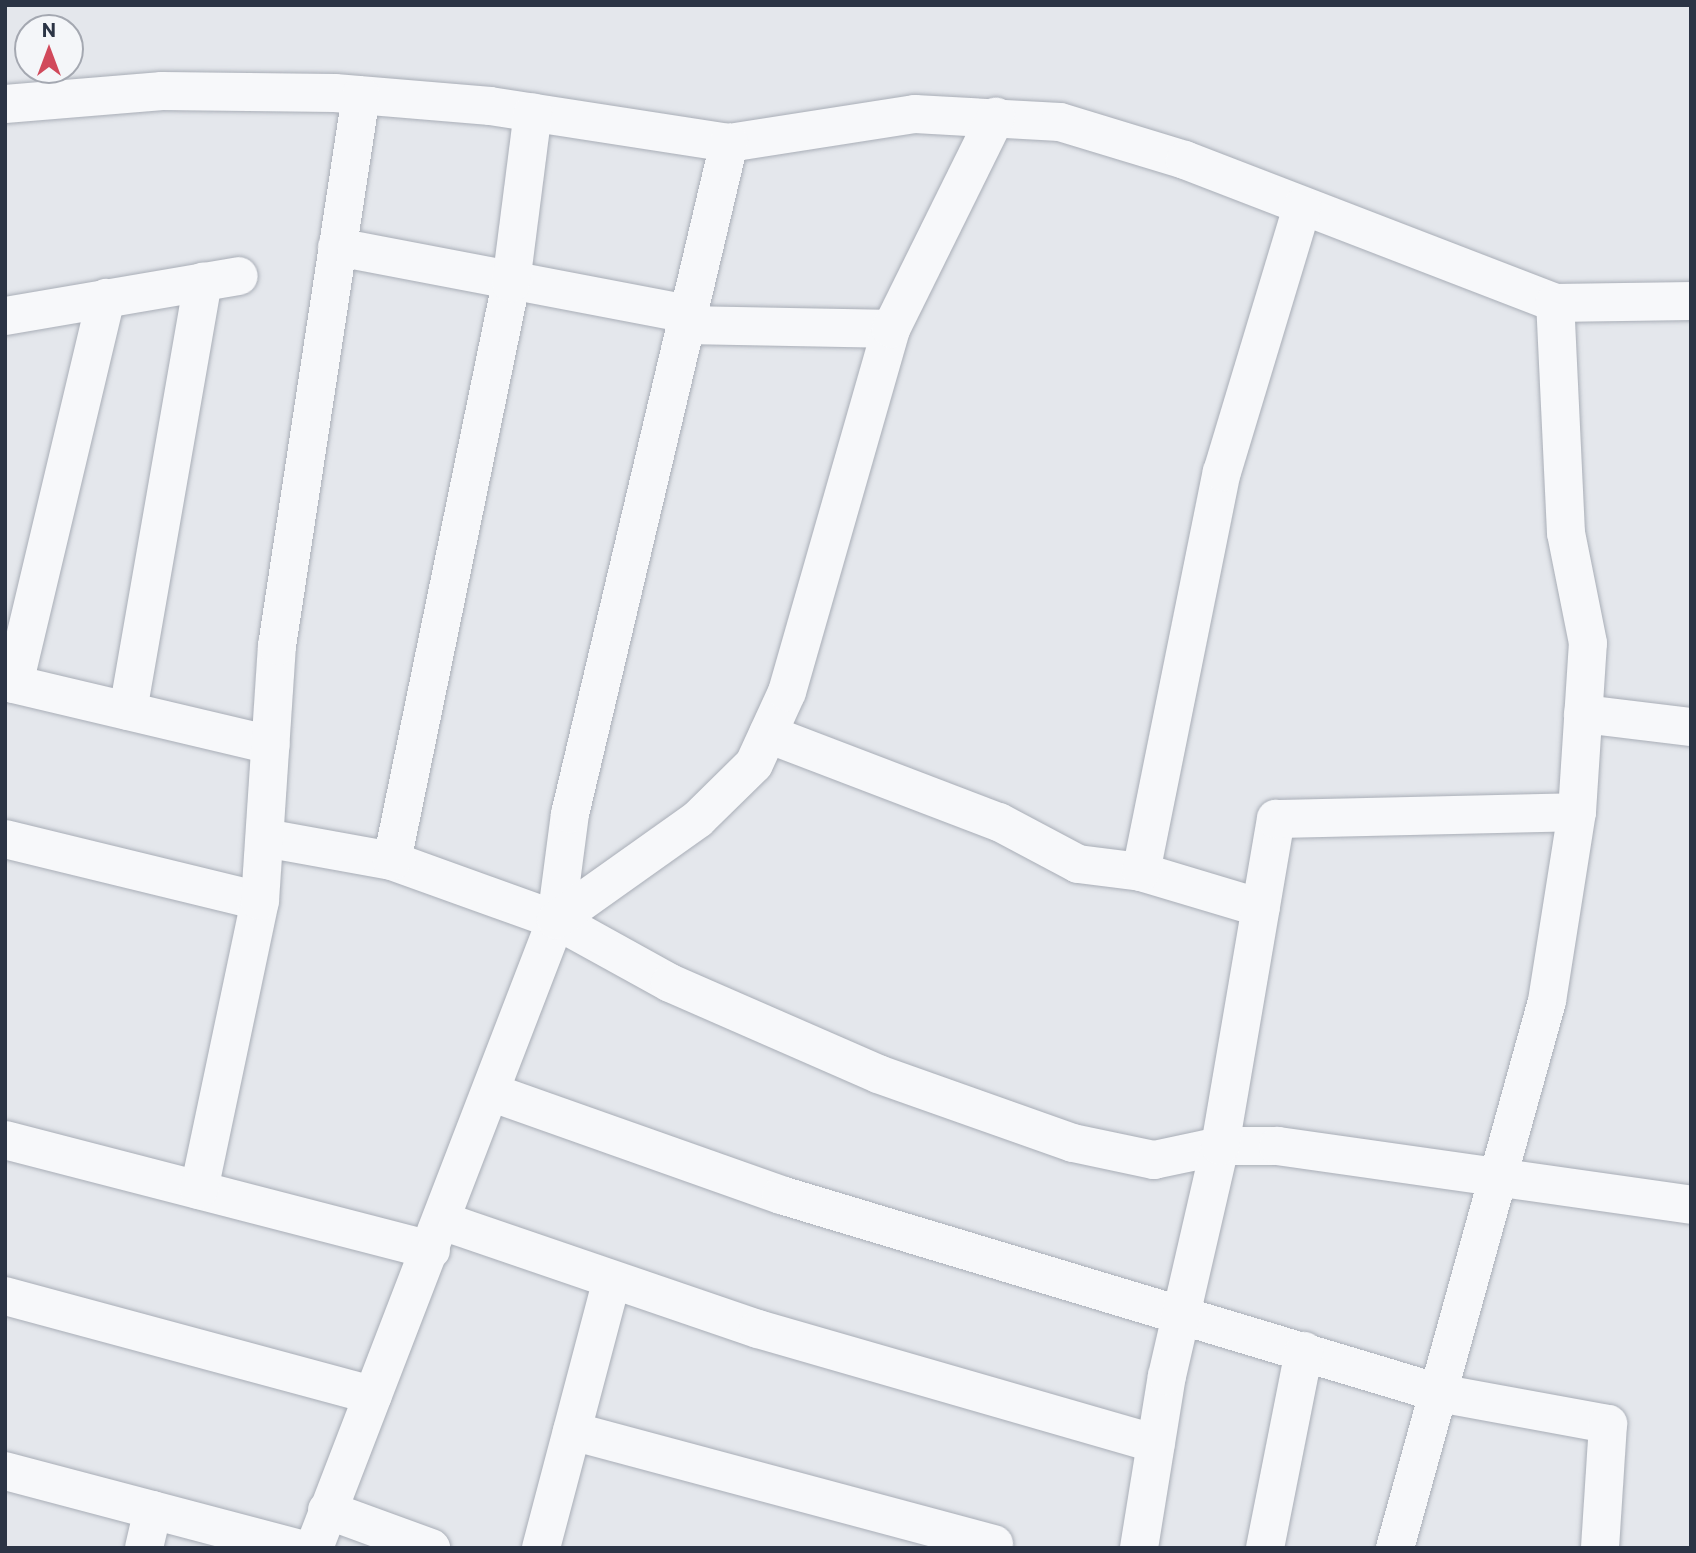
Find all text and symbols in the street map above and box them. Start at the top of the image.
north arrow [14,14,84,84]
text: N [42,18,56,41]

